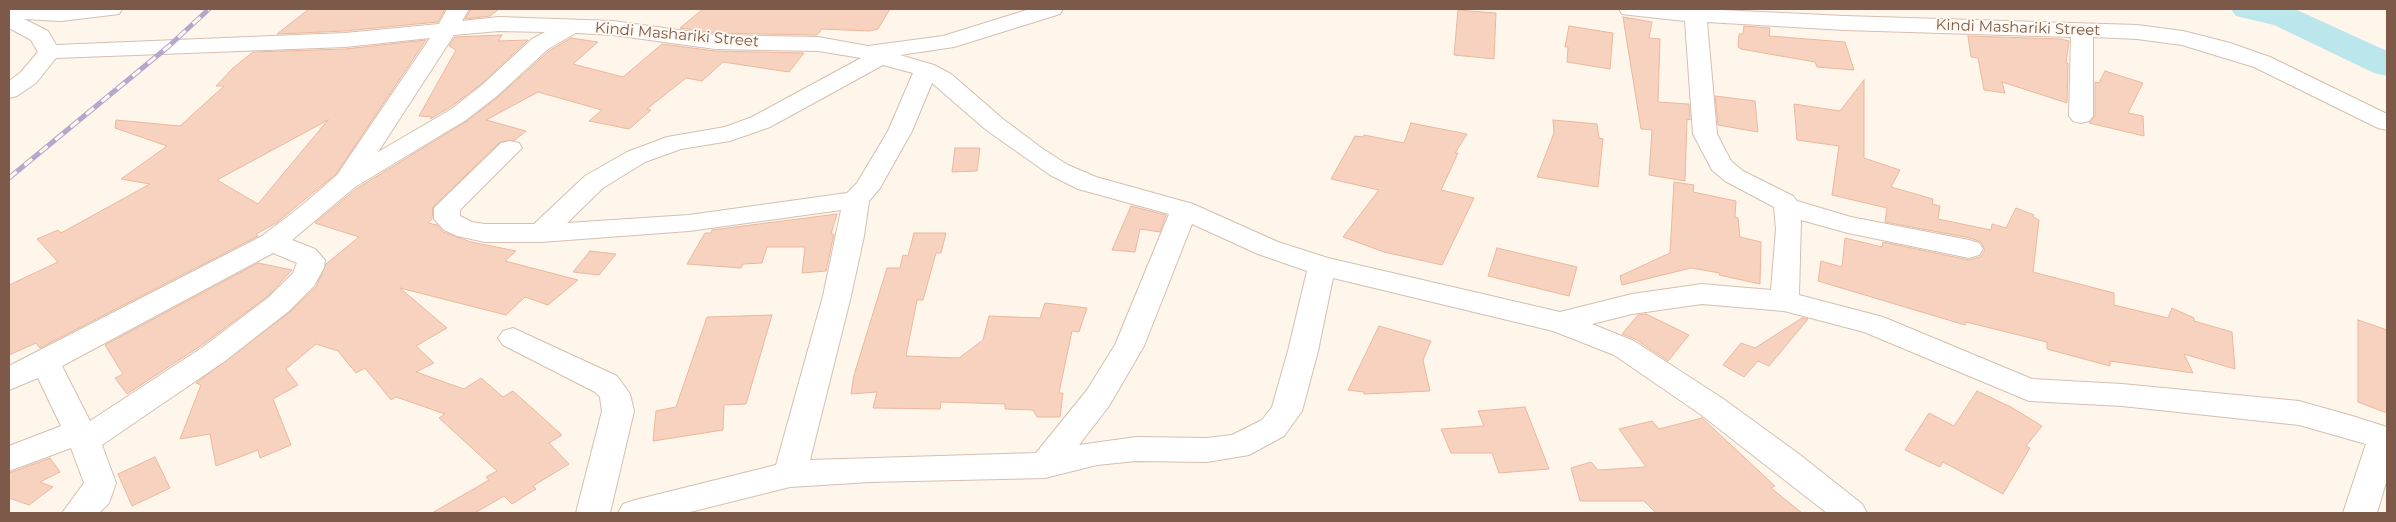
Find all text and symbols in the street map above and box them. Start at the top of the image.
street label: Kindi Mashariki Street [1935,16,2101,40]
street label: Kindi Mashariki Street [594,19,760,51]

